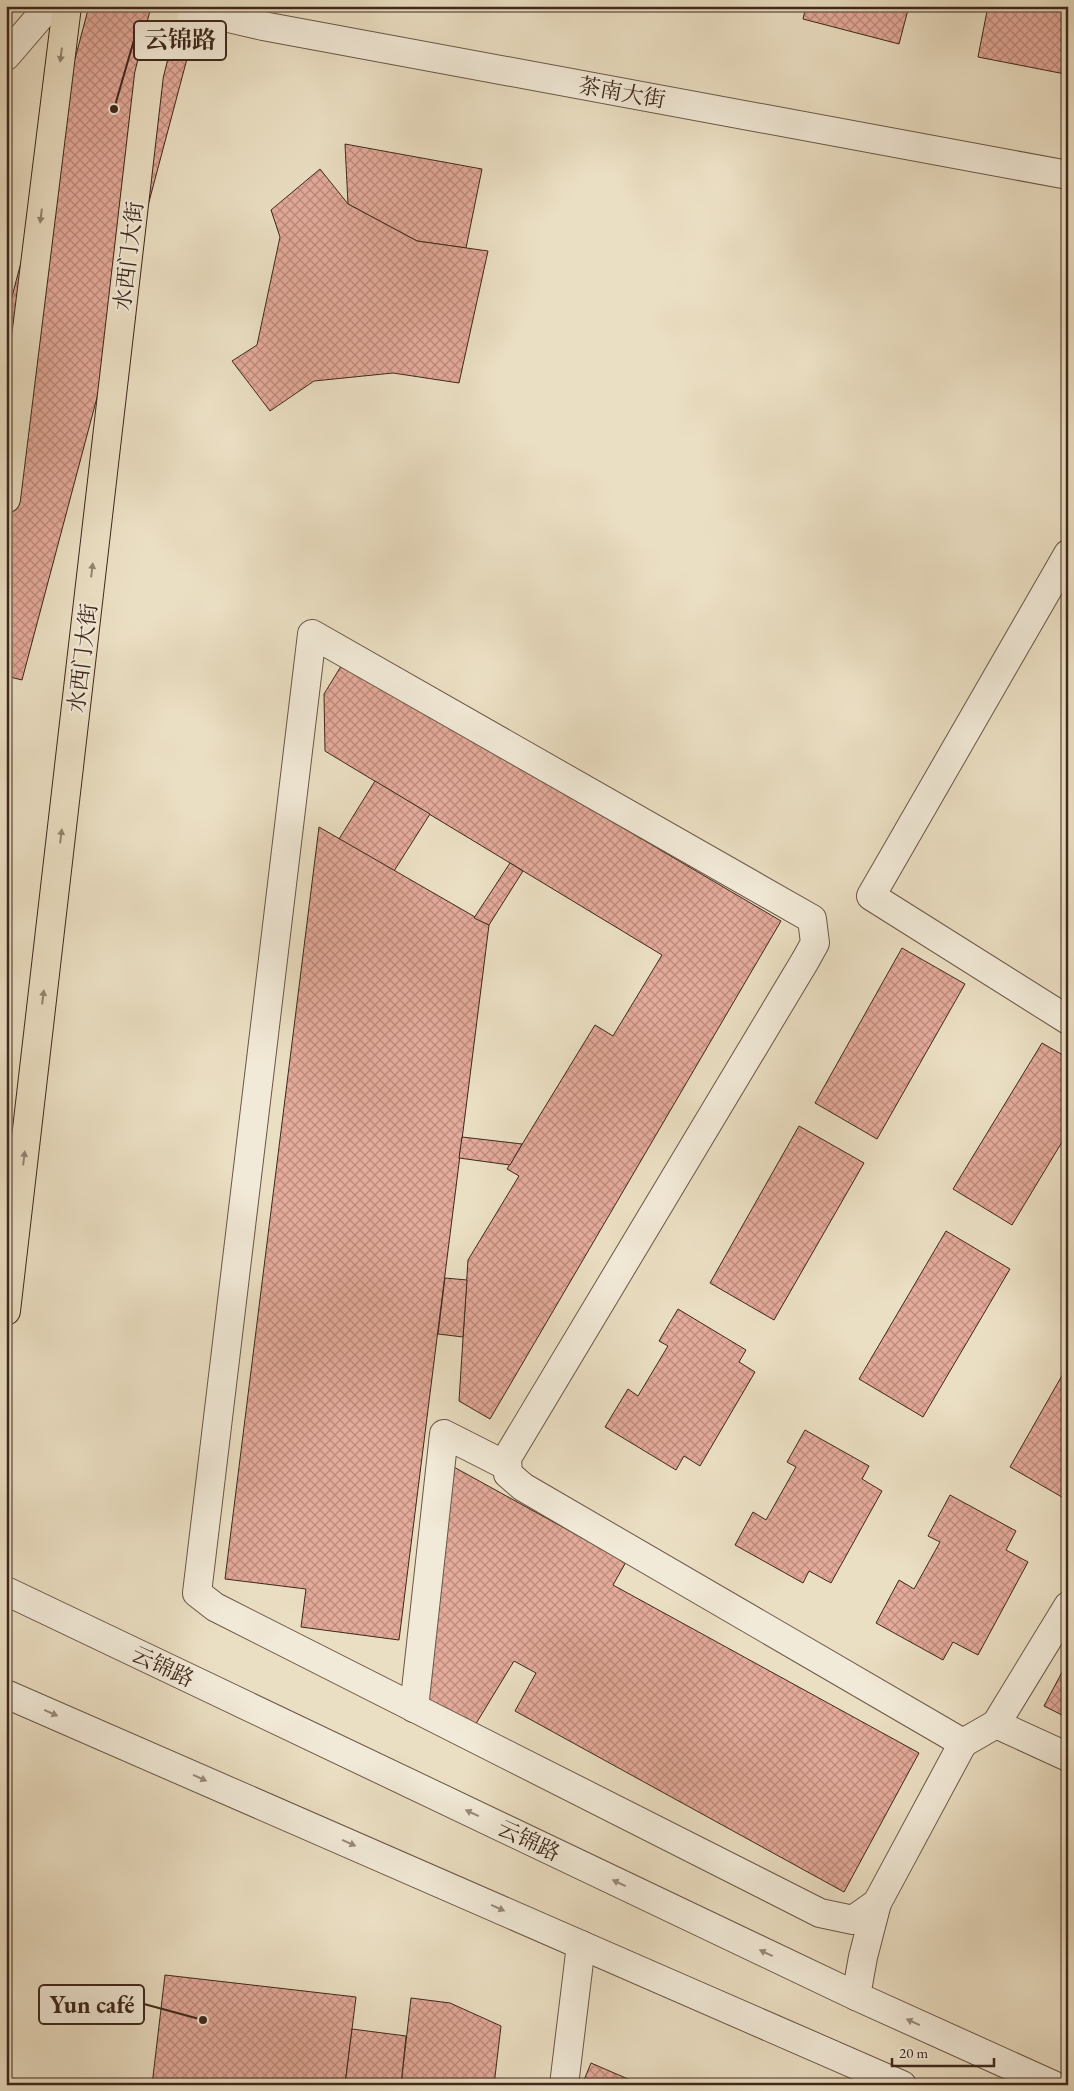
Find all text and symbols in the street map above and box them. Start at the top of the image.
callout: 云锦路 [134,21,226,60]
text: 云锦路 [144,24,216,55]
one-way arrow [57,47,65,63]
street label: 茶南大街 [576,71,668,114]
street label: 水西门大街 [107,200,150,312]
one-way arrow [37,208,45,224]
one-way arrow [88,562,96,578]
street label: 水西门大街 [61,602,104,714]
one-way arrow [57,827,65,843]
one-way arrow [39,989,47,1005]
one-way arrow [20,1150,28,1166]
street label: 云锦路 [127,1639,199,1694]
one-way arrow [44,1710,58,1718]
one-way arrow [193,1775,207,1783]
one-way arrow [465,1809,479,1817]
street label: 云锦路 [493,1813,565,1868]
one-way arrow [342,1840,356,1848]
one-way arrow [612,1879,626,1887]
one-way arrow [491,1905,505,1913]
one-way arrow [758,1949,773,1957]
callout: Yun café [39,1985,144,2024]
text: Yun café [50,1989,134,2020]
one-way arrow [906,2017,920,2025]
scale bar [892,2036,994,2068]
text: 20 m [899,2043,928,2062]

